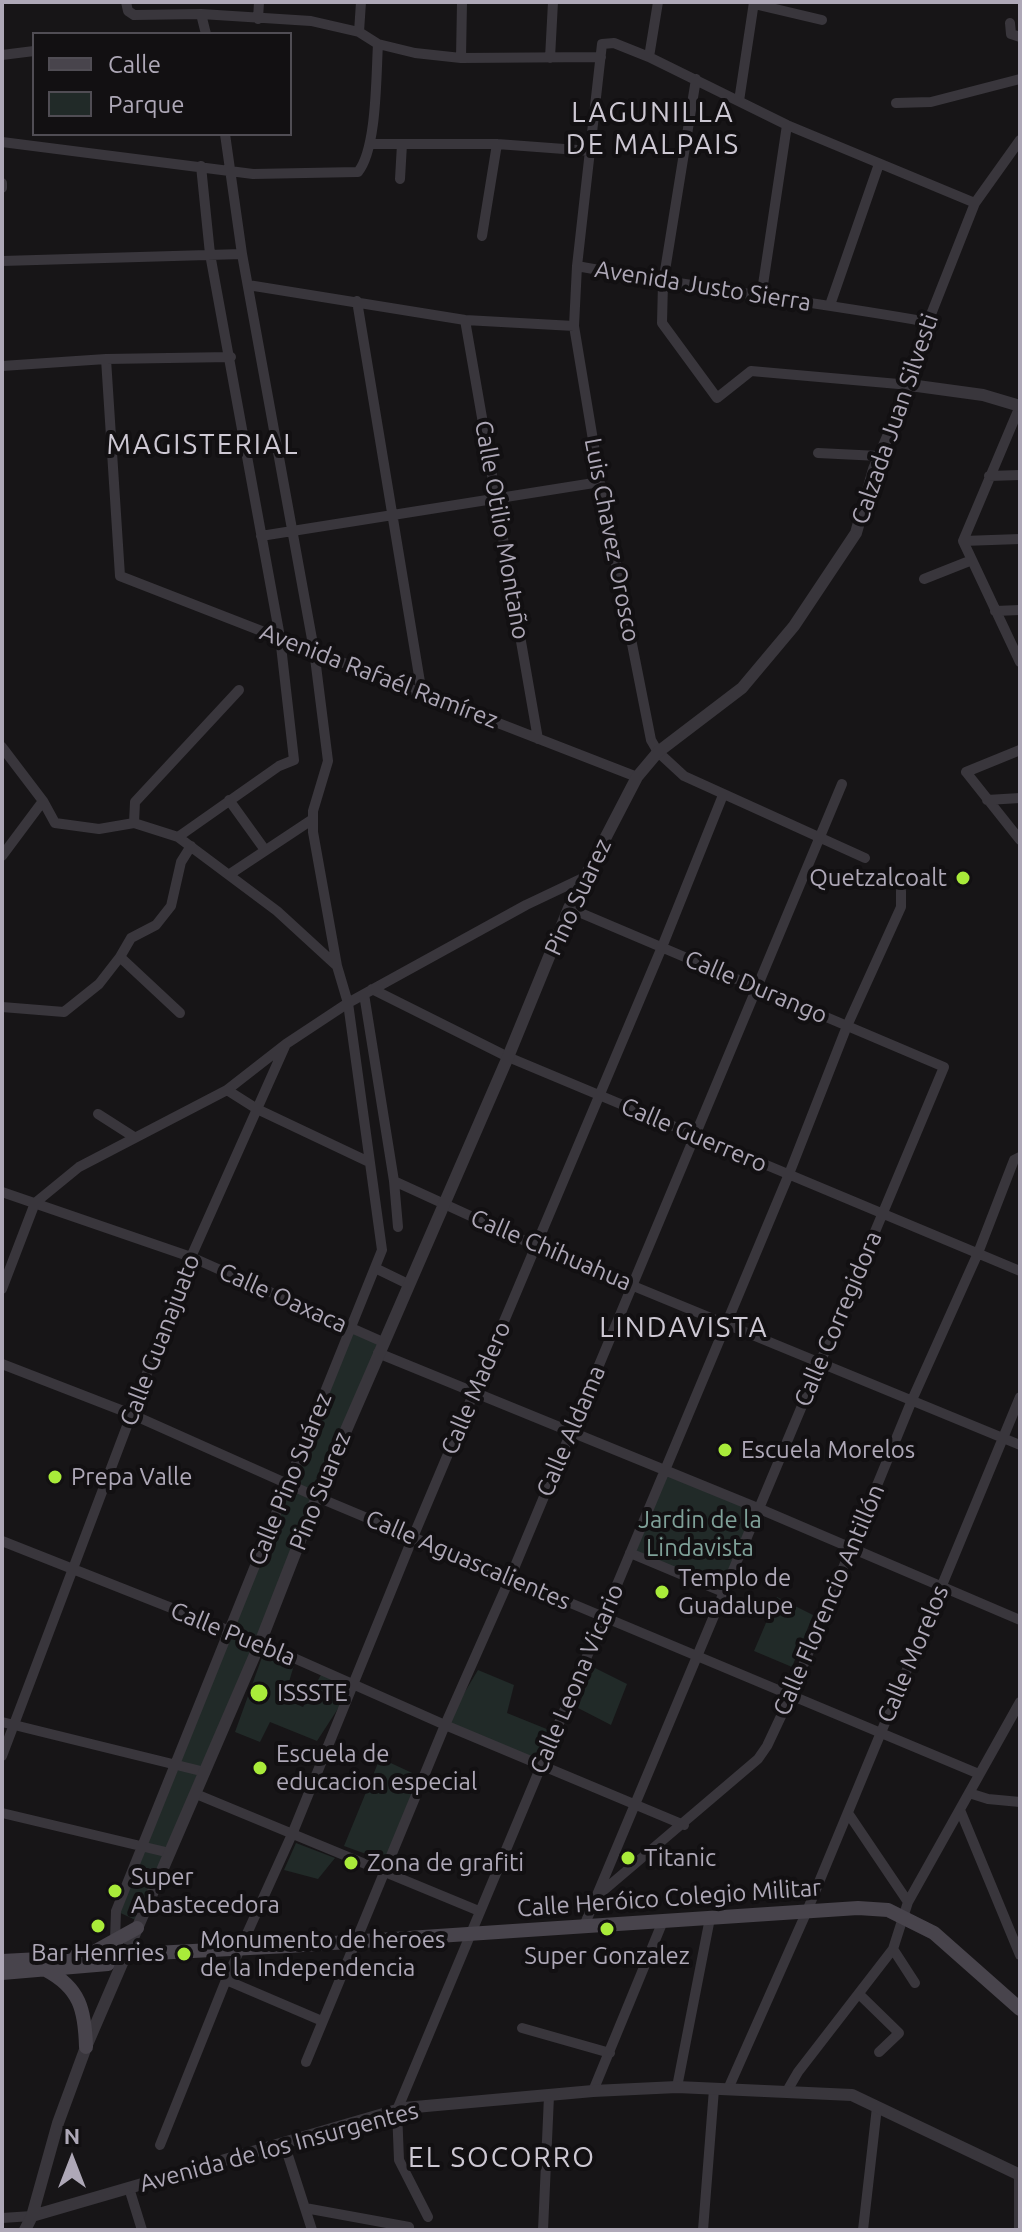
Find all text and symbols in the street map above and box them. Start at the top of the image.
legend [32,32,292,136]
text: Calle [108,51,161,78]
text: Parque [108,91,185,118]
district label: LAGUNILLA DE MALPAIS [566,96,740,162]
street label: Avenida Justo Sierra [593,255,813,317]
street label: Calzada Juan Silvesti [845,310,945,528]
street label: Calle Otilio Montaño [469,418,535,642]
district label: MAGISTERIAL [107,428,299,462]
street label: Luis Chavez Orosco [578,436,646,644]
street label: Avenida Rafaél Ramírez [256,617,502,735]
street label: Pino Suarez [538,834,618,960]
place label: Quetzalcoalt [809,864,947,892]
marker: Quetzalcoalt [954,869,972,887]
street label: Calle Durango [680,944,832,1030]
street label: Calle Guerrero [617,1091,771,1179]
street label: Calle Chihuahua [466,1203,636,1297]
street label: Calle Corregidora [788,1227,888,1411]
street label: Calle Guanajuato [114,1250,206,1430]
street label: Calle Oaxaca [214,1257,352,1339]
district label: LINDAVISTA [599,1311,769,1345]
street label: Calle Madero [435,1317,517,1459]
street label: Calle Aldama [530,1361,612,1501]
street label: Calle Pino Suárez [242,1388,338,1570]
street label: Pino Suarez [283,1427,357,1555]
place label: Escuela Morelos [741,1436,915,1464]
marker: Escuela Morelos [716,1441,734,1459]
place label: Prepa Valle [71,1463,193,1491]
marker: Prepa Valle [46,1468,64,1486]
street label: Calle Florencio Antillón [767,1480,891,1720]
street label: Calle Aguascalientes [361,1504,575,1616]
park label: Jardin de la Lindavista [638,1506,762,1562]
place label: Templo de Guadalupe [678,1564,794,1620]
street label: Calle Leona Vicario [524,1580,630,1778]
street label: Calle Morelos [871,1581,955,1727]
marker: Templo de Guadalupe [653,1583,671,1601]
street label: Calle Puebla [166,1596,300,1672]
place label: ISSSTE [277,1679,348,1707]
marker: ISSSTE [248,1682,270,1704]
place label: Escuela de educacion especial [276,1740,477,1796]
marker: Escuela de educacion especial [251,1759,269,1777]
place label: Titanic [644,1844,716,1872]
place label: Zona de grafiti [367,1849,524,1877]
marker: Titanic [619,1849,637,1867]
marker: Zona de grafiti [342,1854,360,1872]
place label: Super Abastecedora [131,1863,280,1919]
street label: Calle Heróico Colegio Militar [516,1873,822,1923]
marker: Super Abastecedora [106,1882,124,1900]
marker: Bar Henrries [89,1917,107,1935]
marker: Super Gonzalez [598,1920,616,1938]
place label: Monumento de heroes de la Independencia [200,1926,445,1982]
place label: Bar Henrries [31,1939,165,1967]
place label: Super Gonzalez [524,1942,690,1970]
marker: Monumento de heroes de la Independencia [175,1945,193,1963]
street label: Avenida de los Insurgentes [136,2096,422,2198]
north arrow [32,2120,112,2200]
text: N [64,2123,80,2148]
district label: EL SOCORRO [408,2141,596,2175]

